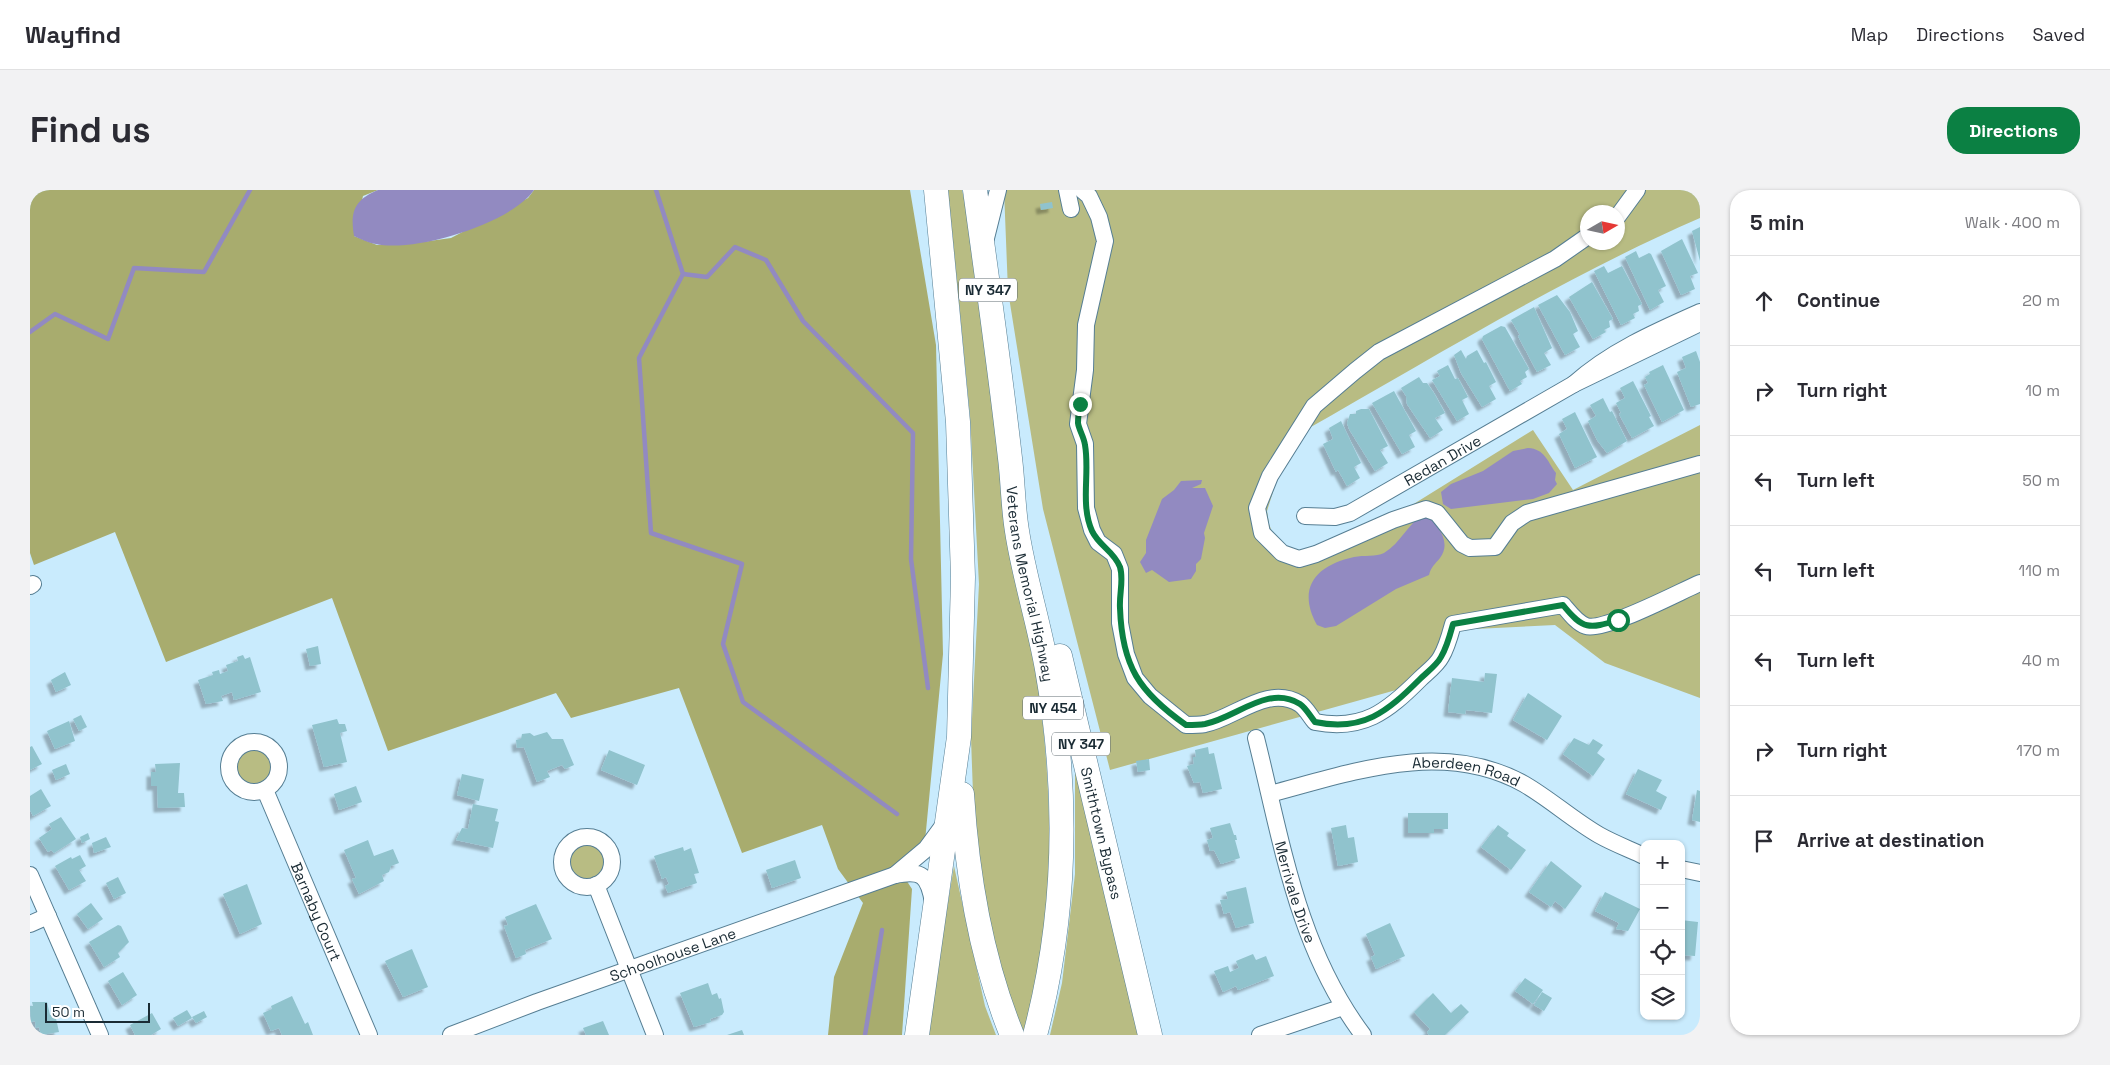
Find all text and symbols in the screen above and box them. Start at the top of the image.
text: Wayfind [25,19,121,50]
text: Map [1851,23,1888,46]
text: Directions [1916,23,2005,46]
text: Saved [2033,23,2085,46]
button: Directions [1947,107,2080,154]
text: Find us [30,108,151,152]
north arrow [1580,205,1625,250]
text: 5 min [1750,209,1804,236]
text: Walk · 400 m [1965,212,2060,233]
road number: NY 347 [959,278,1017,302]
icon: ahead [1750,287,1778,315]
text: Continue [1797,288,1880,313]
text: 20 m [2022,290,2060,311]
icon: right [1750,377,1778,405]
text: Turn right [1797,378,1887,403]
text: 10 m [2025,380,2060,401]
route end [1069,393,1092,416]
street label: Redan Drive [1400,430,1484,489]
icon: left [1750,467,1778,495]
text: Turn left [1797,468,1875,493]
text: 50 m [2022,470,2060,491]
street label: Veterans Memorial Highway [1003,485,1059,683]
icon: left [1750,557,1778,585]
text: Turn left [1797,558,1875,583]
text: 110 m [2018,560,2060,581]
route start [1607,609,1630,632]
icon: left [1750,647,1778,675]
text: Turn left [1797,648,1875,673]
text: 40 m [2022,650,2060,671]
road number: NY 454 [1023,696,1083,720]
road number: NY 347 [1052,732,1110,756]
icon: right [1750,737,1778,765]
text: Turn right [1797,738,1887,763]
text: 170 m [2016,740,2060,761]
street label: Aberdeen Road [1411,752,1524,790]
street label: Smithtown Bypass [1077,765,1127,901]
icon: arrive [1750,827,1778,855]
text: Arrive at destination [1797,828,1985,853]
street label: Merrivale Drive [1271,839,1321,946]
map controls [1640,840,1685,1020]
button: + [1640,840,1685,885]
street label: Barnaby Court [287,859,346,964]
button: − [1640,885,1685,930]
street label: Schoolhouse Lane [607,923,739,985]
button: locate [1640,930,1685,975]
button: layers [1640,975,1685,1020]
scale bar [45,1000,150,1023]
text: 50 m [52,1003,85,1021]

